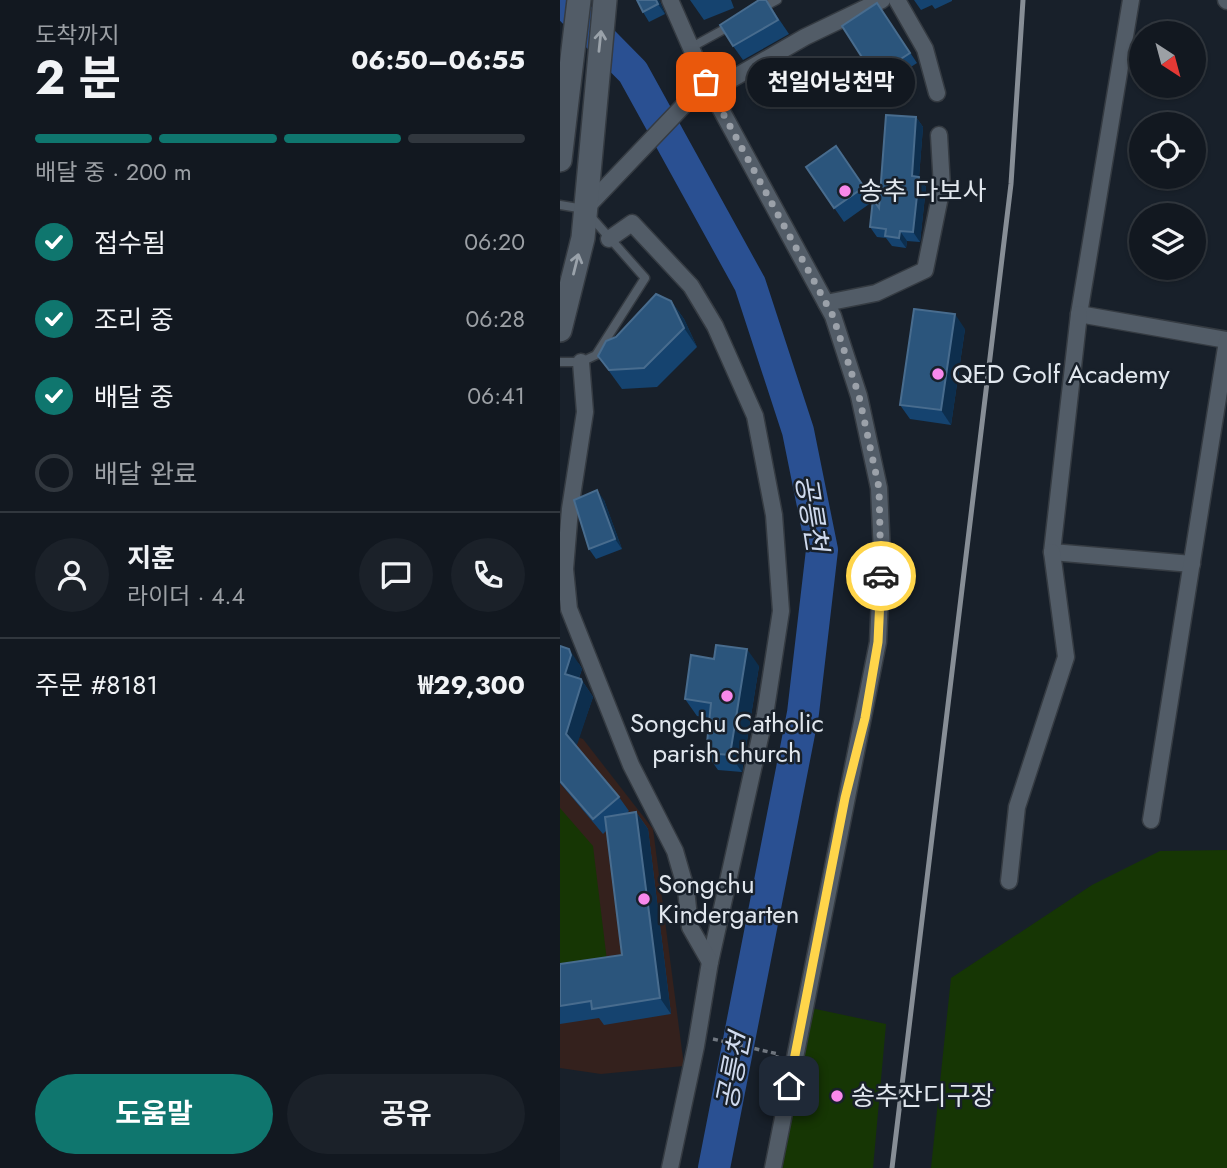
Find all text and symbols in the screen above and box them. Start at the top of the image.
text: 도착까지 [35,18,120,52]
north arrow [1129,21,1206,98]
map controls [1129,21,1206,280]
one-way arrow [594,30,607,53]
text: 06:50–06:55 [351,41,525,79]
text: 2 분 [35,45,121,111]
pin [676,52,736,112]
callout: 천일어닝천막 [748,57,916,106]
icon: bag [687,63,725,101]
text: 천일어닝천막 [768,65,894,99]
button: locate [1129,112,1206,189]
text: 배달 중 · 200 m [35,155,192,189]
place label: 송추 다보사 [859,172,986,210]
marker: 송추 다보사 [837,183,853,199]
button: layers [1129,203,1206,280]
icon: check [35,223,73,261]
text: 접수됨 [94,224,166,262]
text: 06:20 [464,225,525,259]
one-way arrow [570,253,583,276]
icon: check [35,300,73,338]
text: 조리 중 [94,301,174,339]
text: 06:28 [465,302,525,336]
place label: QED Golf Academy [952,355,1170,393]
marker: QED Golf Academy [930,366,946,382]
icon: check [35,377,73,415]
text: 배달 중 [94,378,174,416]
text: 06:41 [467,379,525,413]
text: 배달 완료 [94,455,197,493]
water label: 공릉천 [785,472,838,558]
button: person [35,538,109,612]
button: chat [359,538,433,612]
button: phone [451,538,525,612]
text: 지훈 [127,539,175,577]
courier [846,541,916,611]
icon: car [862,557,900,595]
text: 라이더 · 4.4 [127,579,245,613]
text: 주문 #8181 [35,666,158,704]
text: ₩29,300 [418,666,525,704]
marker: Songchu Catholic parish church [719,688,735,704]
place label: Songchu Catholic parish church [630,704,824,772]
place label: Songchu Kindergarten [658,865,799,933]
marker: Songchu Kindergarten [636,891,652,907]
water label: 공릉천 [706,1026,762,1113]
pin [759,1056,819,1116]
icon: home [770,1067,808,1105]
button: 도움말 [35,1074,273,1154]
button: 공유 [287,1074,525,1154]
place label: 송추잔디구장 [851,1077,995,1115]
marker: 송추잔디구장 [829,1088,845,1104]

